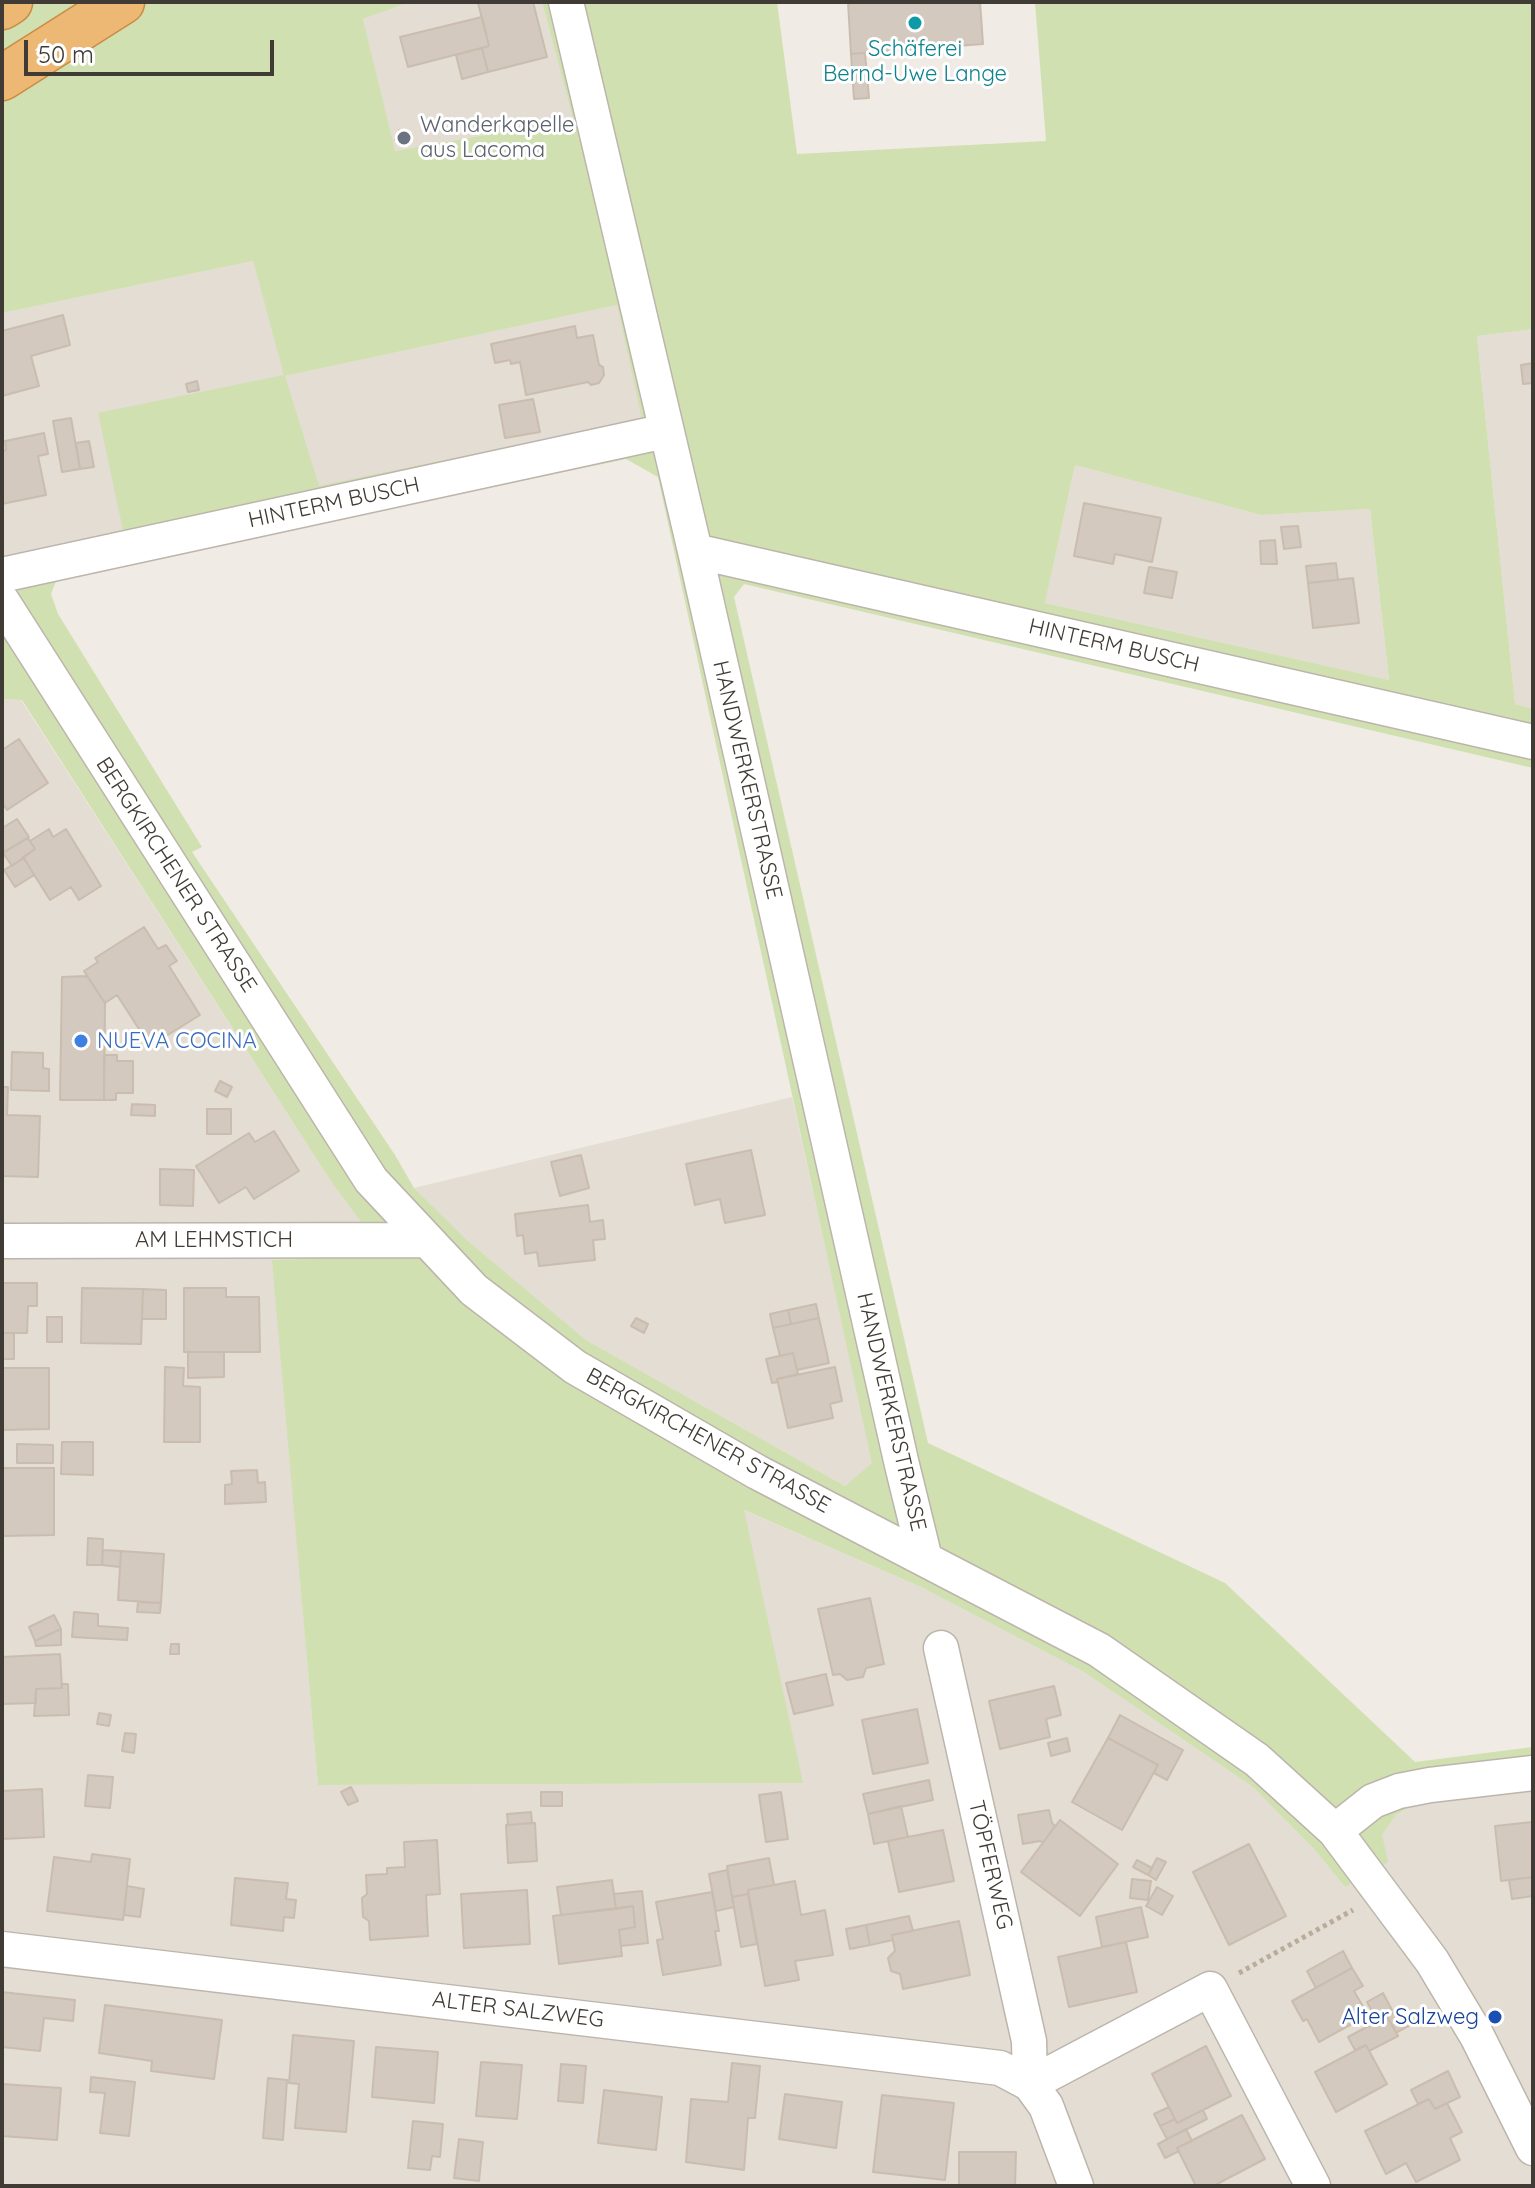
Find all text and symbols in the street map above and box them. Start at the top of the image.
marker: Schäferei Bernd-Uwe Lange [906,14,924,32]
scale bar [28,24,278,74]
place label: Schäferei Bernd-Uwe Lange [823,36,1007,88]
text: 50 m [38,39,94,69]
place label: Wanderkapelle aus Lacoma [420,112,574,164]
marker: Wanderkapelle aus Lacoma [395,129,413,147]
street label: HINTERM BUSCH [246,472,422,534]
street label: HINTERM BUSCH [1026,614,1202,678]
street label: HANDWERKERSTRASSE [707,658,787,902]
street label: BERGKIRCHENER STRASSE [90,752,262,998]
place label: NUEVA COCINA [97,1028,257,1054]
marker: NUEVA COCINA [72,1032,90,1050]
street label: AM LEHMSTICH [135,1227,293,1253]
street label: HANDWERKERSTRASSE [851,1290,931,1534]
street label: BERGKIRCHENER STRASSE [581,1363,835,1519]
street label: TÖPFERWEG [962,1798,1018,1932]
street label: ALTER SALZWEG [431,1986,605,2034]
place label: Alter Salzweg [1342,2004,1479,2030]
marker: Alter Salzweg [1486,2008,1504,2026]

